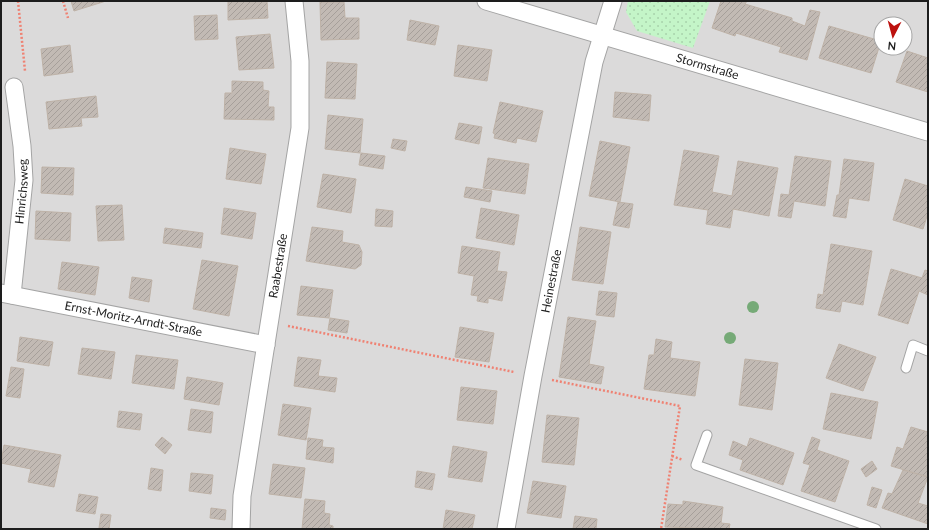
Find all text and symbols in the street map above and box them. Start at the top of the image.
north arrow [873,16,913,56]
text: N [887,40,897,53]
street label: Stormstraße [674,50,741,83]
street label: Hinrichsweg [11,158,31,225]
street label: Raabestraße [265,232,290,299]
street label: Heinestraße [537,248,564,314]
street label: Ernst-Moritz-Arndt-Straße [64,298,204,339]

